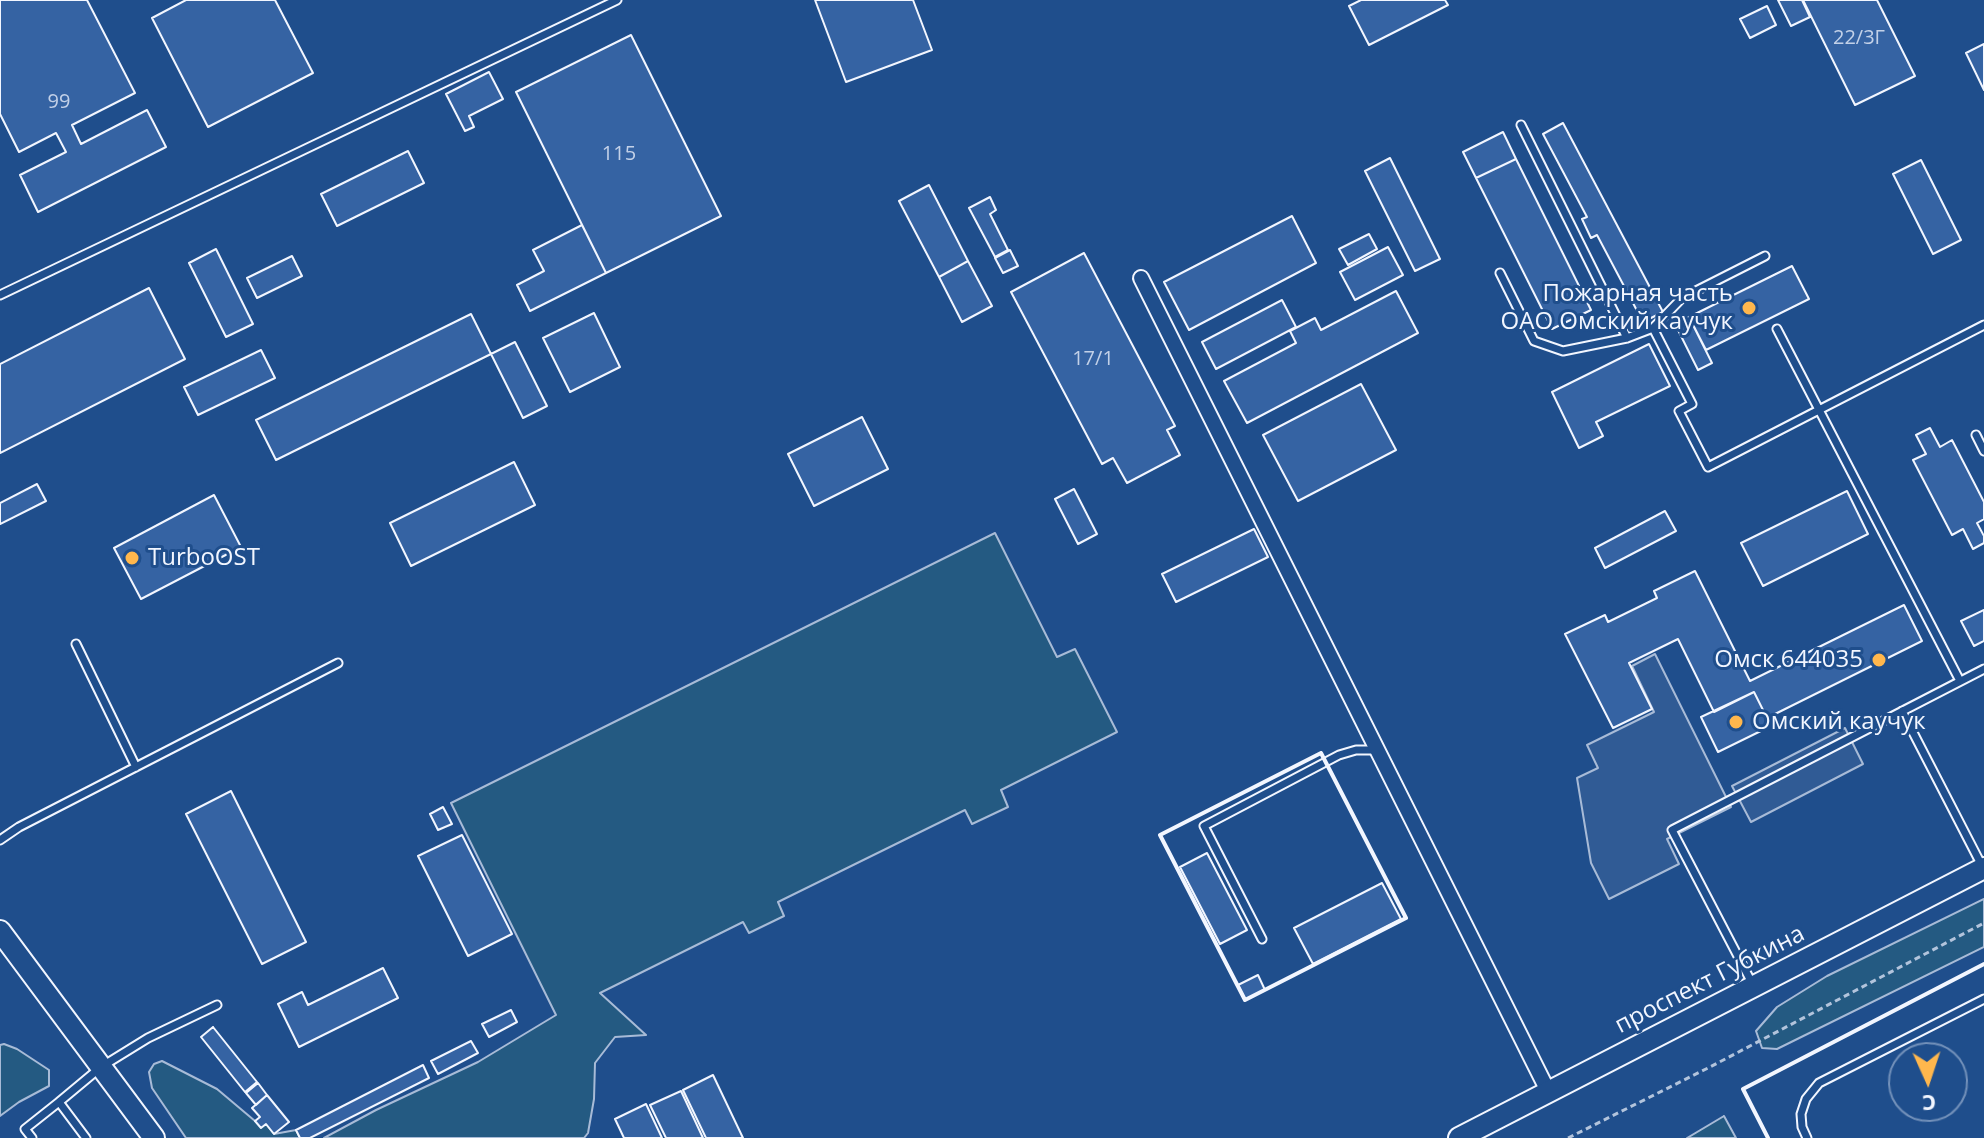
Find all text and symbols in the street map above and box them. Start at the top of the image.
house number: 22/3Г [1833,26,1885,50]
house number: 99 [48,90,70,114]
house number: 115 [602,142,636,166]
place label: Пожарная часть ОАО Омский каучук [1501,280,1733,336]
marker: Пожарная часть ОАО Омский каучук [1740,299,1758,317]
house number: 17/1 [1072,347,1114,371]
place label: TurboOST [148,544,260,572]
marker: TurboOST [123,549,141,567]
place label: Омск 644035 [1714,646,1863,674]
marker: Омск 644035 [1870,651,1888,669]
place label: Омский каучук [1752,708,1926,736]
marker: Омский каучук [1727,713,1745,731]
street label: проспект Губкина [1610,920,1810,1040]
north arrow [1888,1042,1968,1122]
text: С [1921,1089,1937,1119]

